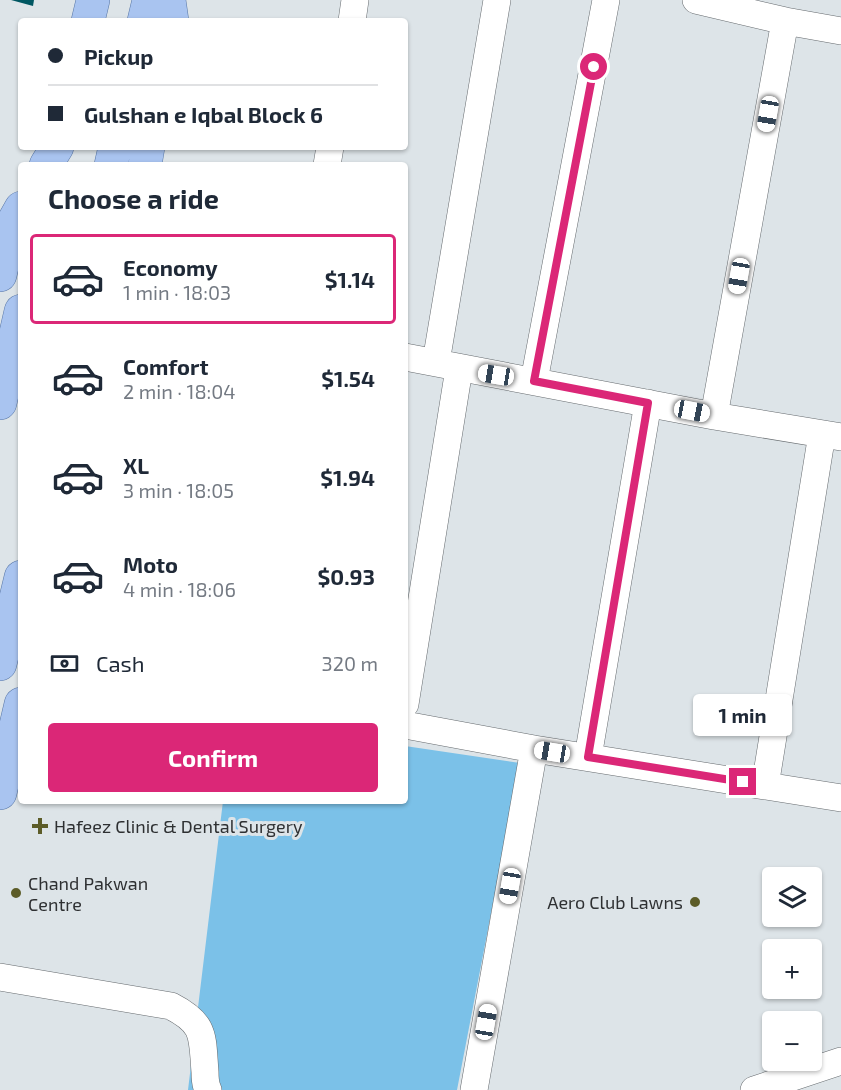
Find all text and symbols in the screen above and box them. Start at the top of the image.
text: Pickup [84,43,153,69]
route start [580,53,607,80]
car [756,95,780,133]
text: Gulshan e Iqbal Block 6 [84,101,323,127]
text: Choose a ride [48,182,219,214]
icon: car [51,252,105,306]
text: Economy [123,254,218,280]
car [727,257,751,295]
text: $1.14 [325,266,375,292]
text: 1 min · 18:03 [123,280,231,304]
icon: car [51,351,105,405]
text: Comfort [123,353,208,379]
car [477,363,515,387]
text: $1.54 [321,365,375,391]
text: 2 min · 18:04 [123,379,236,403]
car [673,399,711,423]
icon: car [51,450,105,504]
text: XL [123,452,149,478]
text: $1.94 [320,464,375,490]
text: 3 min · 18:05 [123,478,234,502]
icon: car [51,549,105,603]
text: Moto [123,551,178,577]
text: $0.93 [318,563,375,589]
text: 4 min · 18:06 [123,577,236,601]
icon: cash [48,647,81,680]
text: Cash [96,650,145,676]
text: 320 m [322,651,378,675]
callout: 1 min [694,695,792,737]
text: 1 min [718,703,767,727]
button: Confirm [48,723,378,792]
car [533,740,571,764]
route end [729,768,756,795]
place label: Hafeez Clinic & Dental Surgery [54,815,303,837]
marker: Hafeez Clinic & Dental Surgery [31,817,49,835]
car [498,867,522,905]
map controls [762,867,822,1071]
button: layers [762,867,822,927]
place label: Chand Pakwan Centre [28,872,148,915]
marker: Chand Pakwan Centre [9,886,23,900]
place label: Aero Club Lawns [547,891,683,913]
marker: Aero Club Lawns [688,895,702,909]
button: + [762,939,822,999]
car [474,1003,498,1041]
button: − [762,1011,822,1071]

